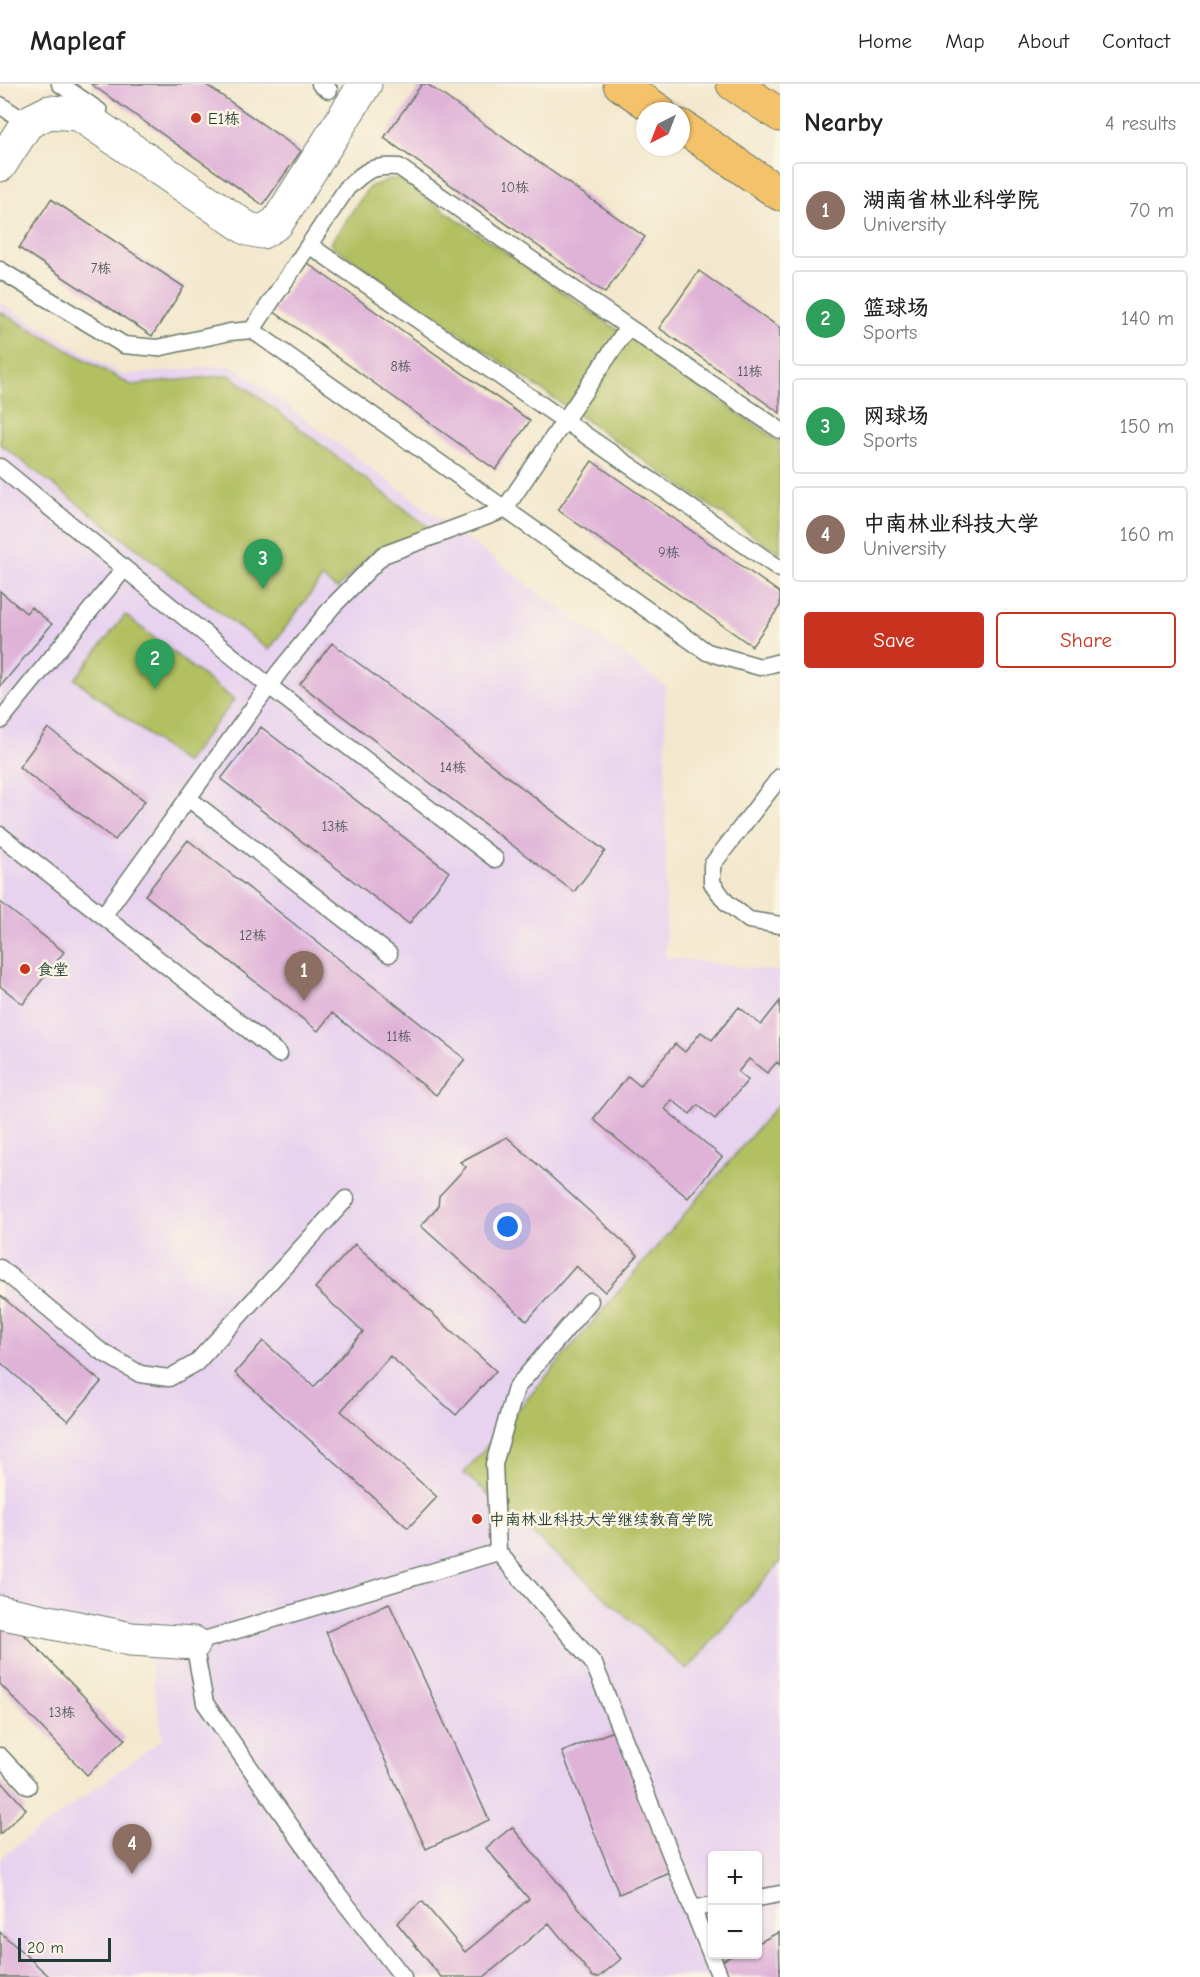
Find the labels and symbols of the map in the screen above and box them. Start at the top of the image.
north arrow [636,102,690,156]
place label: E1栋 [208,110,240,128]
marker: E1栋 [189,111,203,125]
house number: 10栋 [501,179,529,196]
house number: 7栋 [91,260,111,277]
house number: 8栋 [390,358,412,375]
house number: 11栋 [737,363,763,380]
pin: 3 [244,540,282,589]
house number: 9栋 [658,544,680,561]
pin: 2 [136,640,174,689]
house number: 14栋 [440,759,466,776]
house number: 13栋 [322,818,348,835]
house number: 12栋 [240,927,266,944]
pin: 1 [284,952,324,1001]
place label: 食堂 [37,961,69,979]
marker: 食堂 [18,962,32,976]
house number: 11栋 [386,1028,412,1045]
your location [493,1212,522,1241]
place label: 中南林业科技大学继续教育学院 [489,1511,713,1529]
marker: 中南林业科技大学继续教育学院 [470,1512,484,1526]
house number: 13栋 [49,1704,75,1721]
pin: 4 [112,1824,152,1874]
scale bar [18,1935,111,1962]

